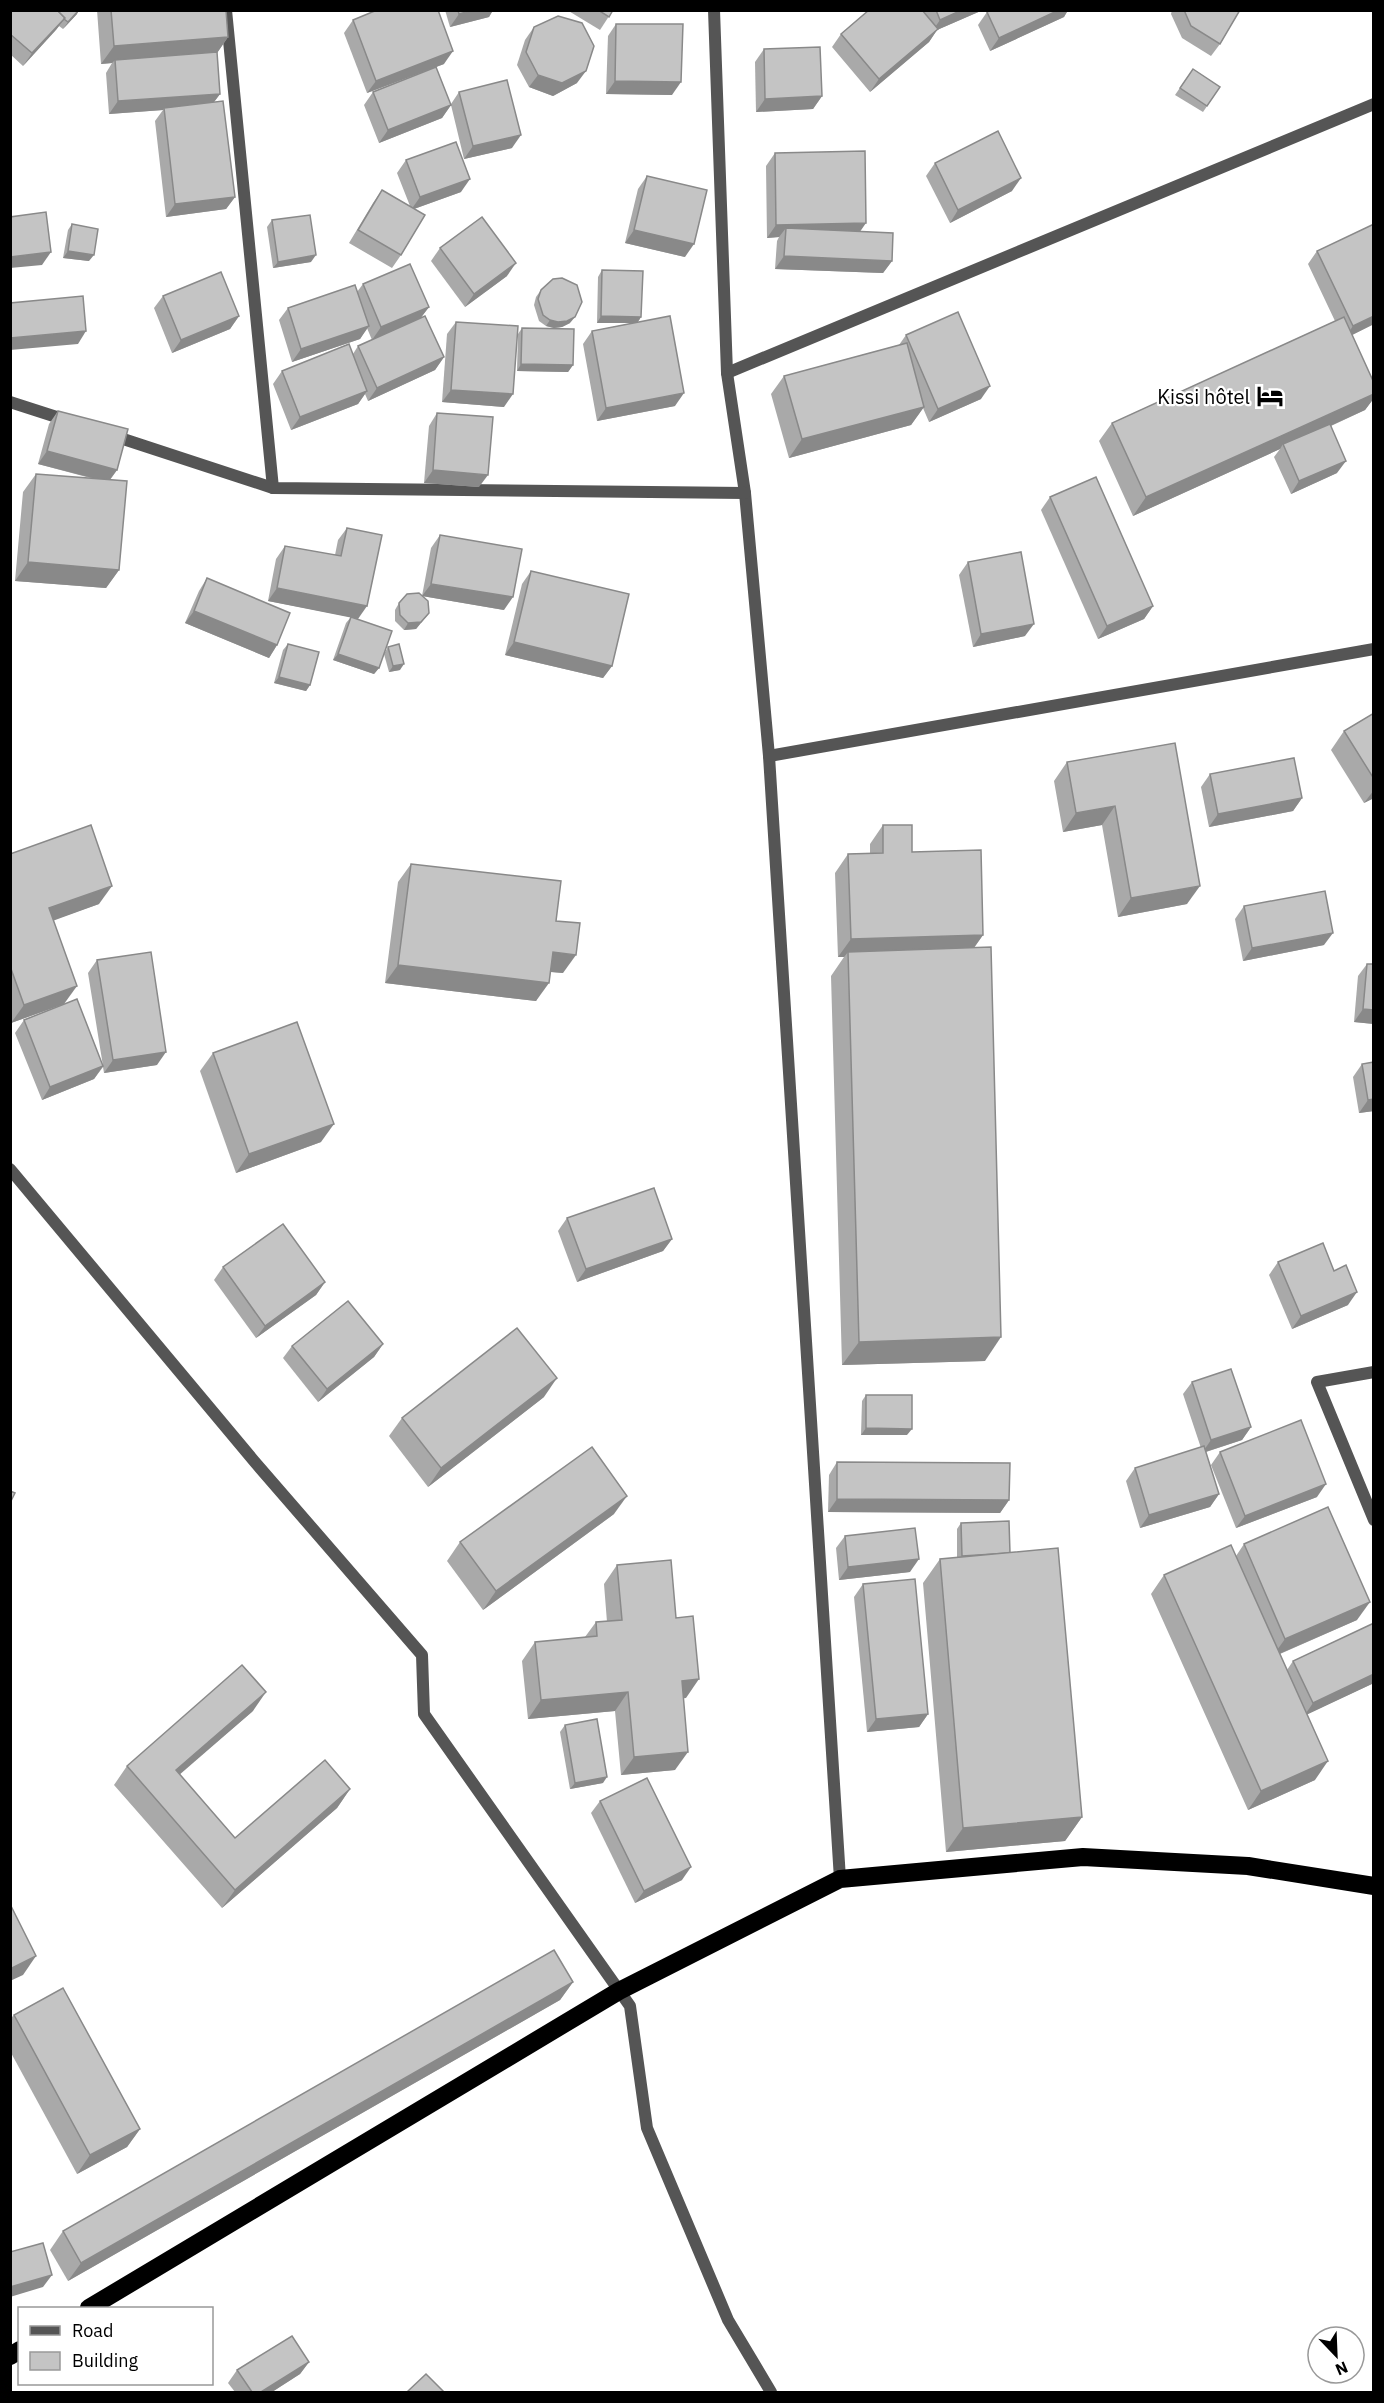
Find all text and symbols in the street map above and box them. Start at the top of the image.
hotel icon: Kissi hôtel [1255,381,1285,411]
place label: Kissi hôtel [1157,383,1250,410]
legend [18,2307,213,2385]
text: Road [72,2319,113,2342]
north arrow [1306,2325,1366,2385]
text: Building [72,2349,139,2372]
text: N [1333,2357,1351,2380]

